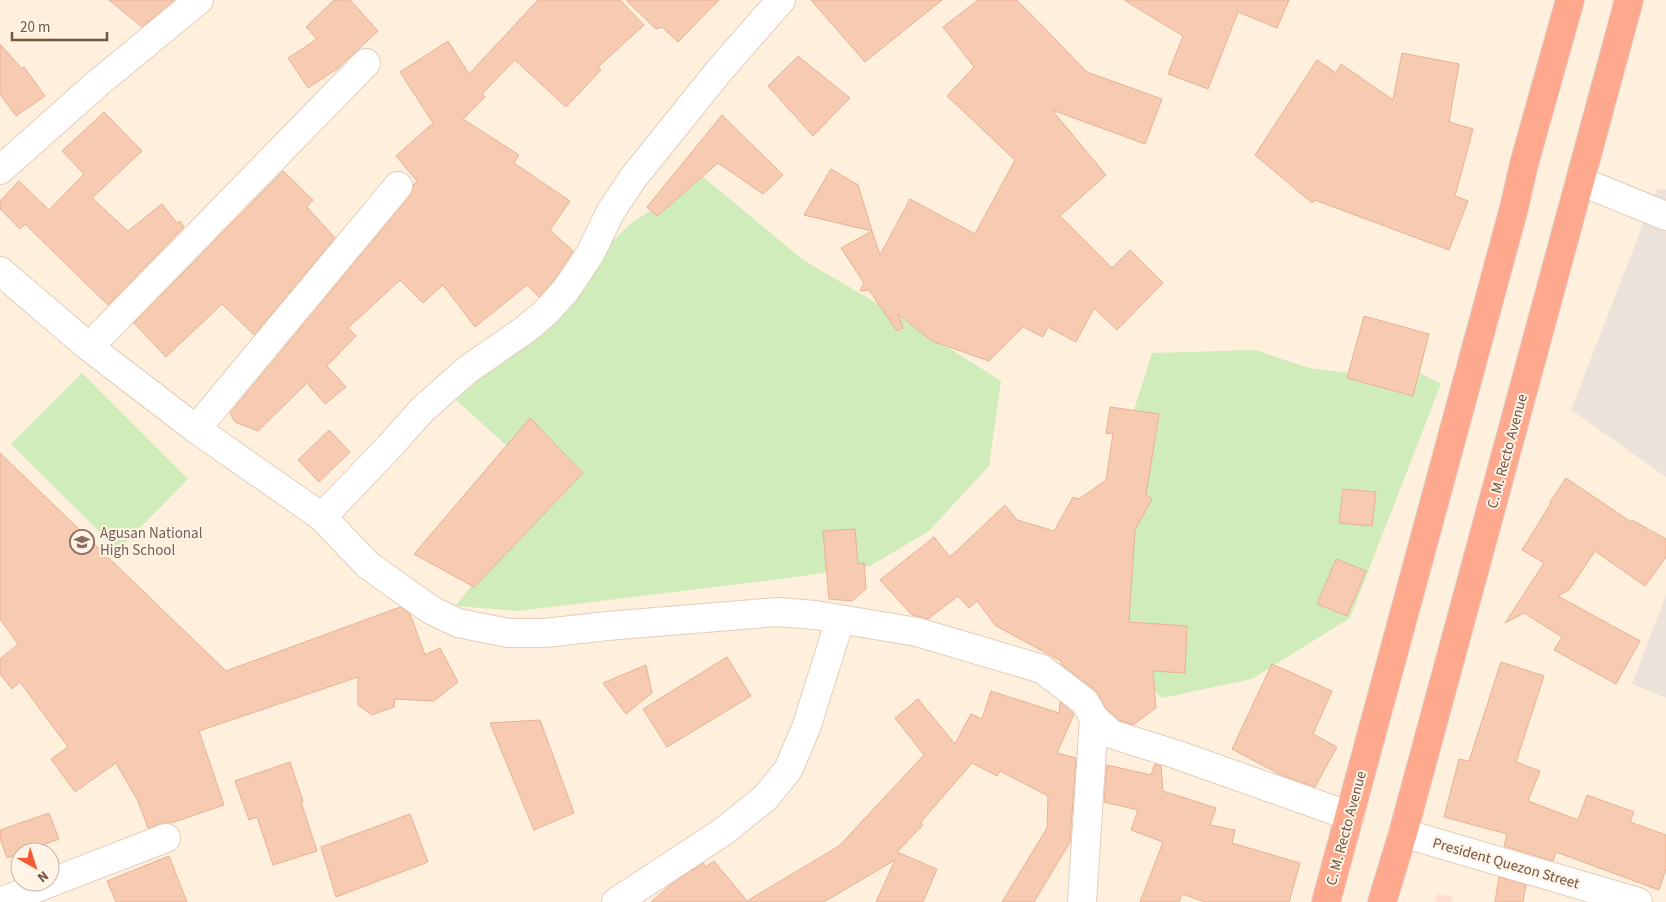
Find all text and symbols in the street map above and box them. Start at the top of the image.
scale bar [12,10,108,42]
text: 20 m [20,17,50,38]
street label: C. M. Recto Avenue [1482,392,1533,511]
place label: Agusan National High School [100,523,203,561]
school or university icon: Agusan National High School [69,529,95,555]
street label: C. M. Recto Avenue [1321,769,1372,888]
street label: President Quezon Street [1430,832,1582,894]
north arrow [10,842,60,892]
text: N [33,866,52,887]

